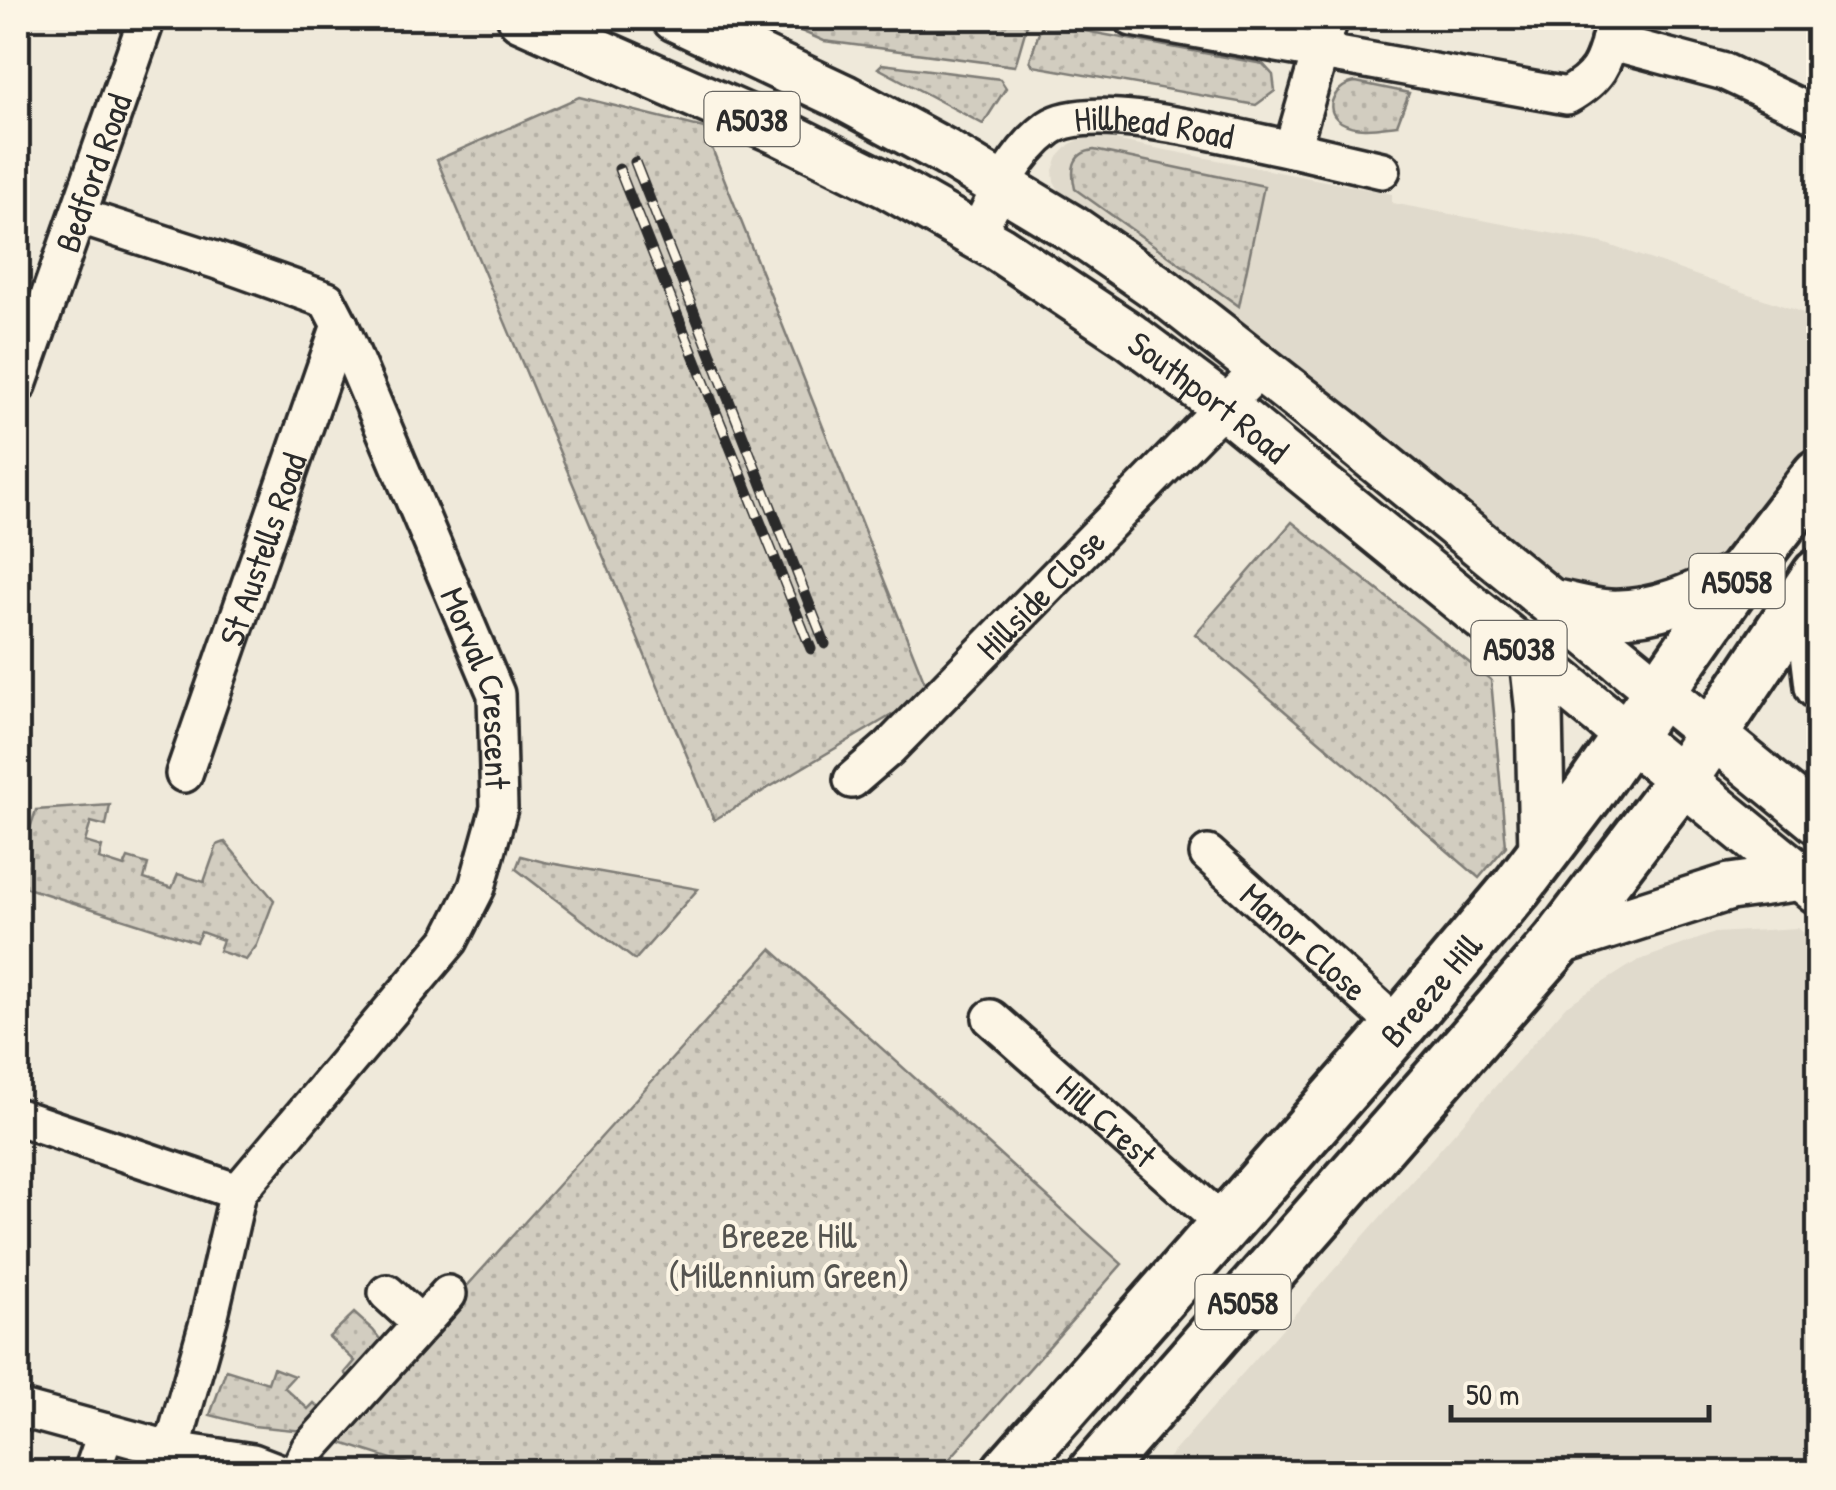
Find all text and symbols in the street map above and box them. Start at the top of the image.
street label: Bedford Road [43,87,142,258]
road number: A5038 [704,92,800,146]
street label: Hillhead Road [1072,94,1238,160]
street label: Southport Road [1119,319,1299,473]
street label: St Austells Road [207,447,317,652]
street label: Hillside Close [965,518,1115,669]
road number: A5058 [1690,554,1784,608]
street label: Morval Crescent [430,580,522,790]
road number: A5038 [1472,621,1566,675]
street label: Manor Close [1231,871,1378,1011]
street label: Breeze Hill [1369,922,1493,1057]
street label: Hill Crest [1047,1063,1168,1179]
park label: Breeze Hill (Millennium Green) [668,1212,910,1299]
road number: A5058 [1196,1275,1290,1329]
scale bar [1451,1360,1708,1422]
text: 50 m [1466,1374,1519,1414]

